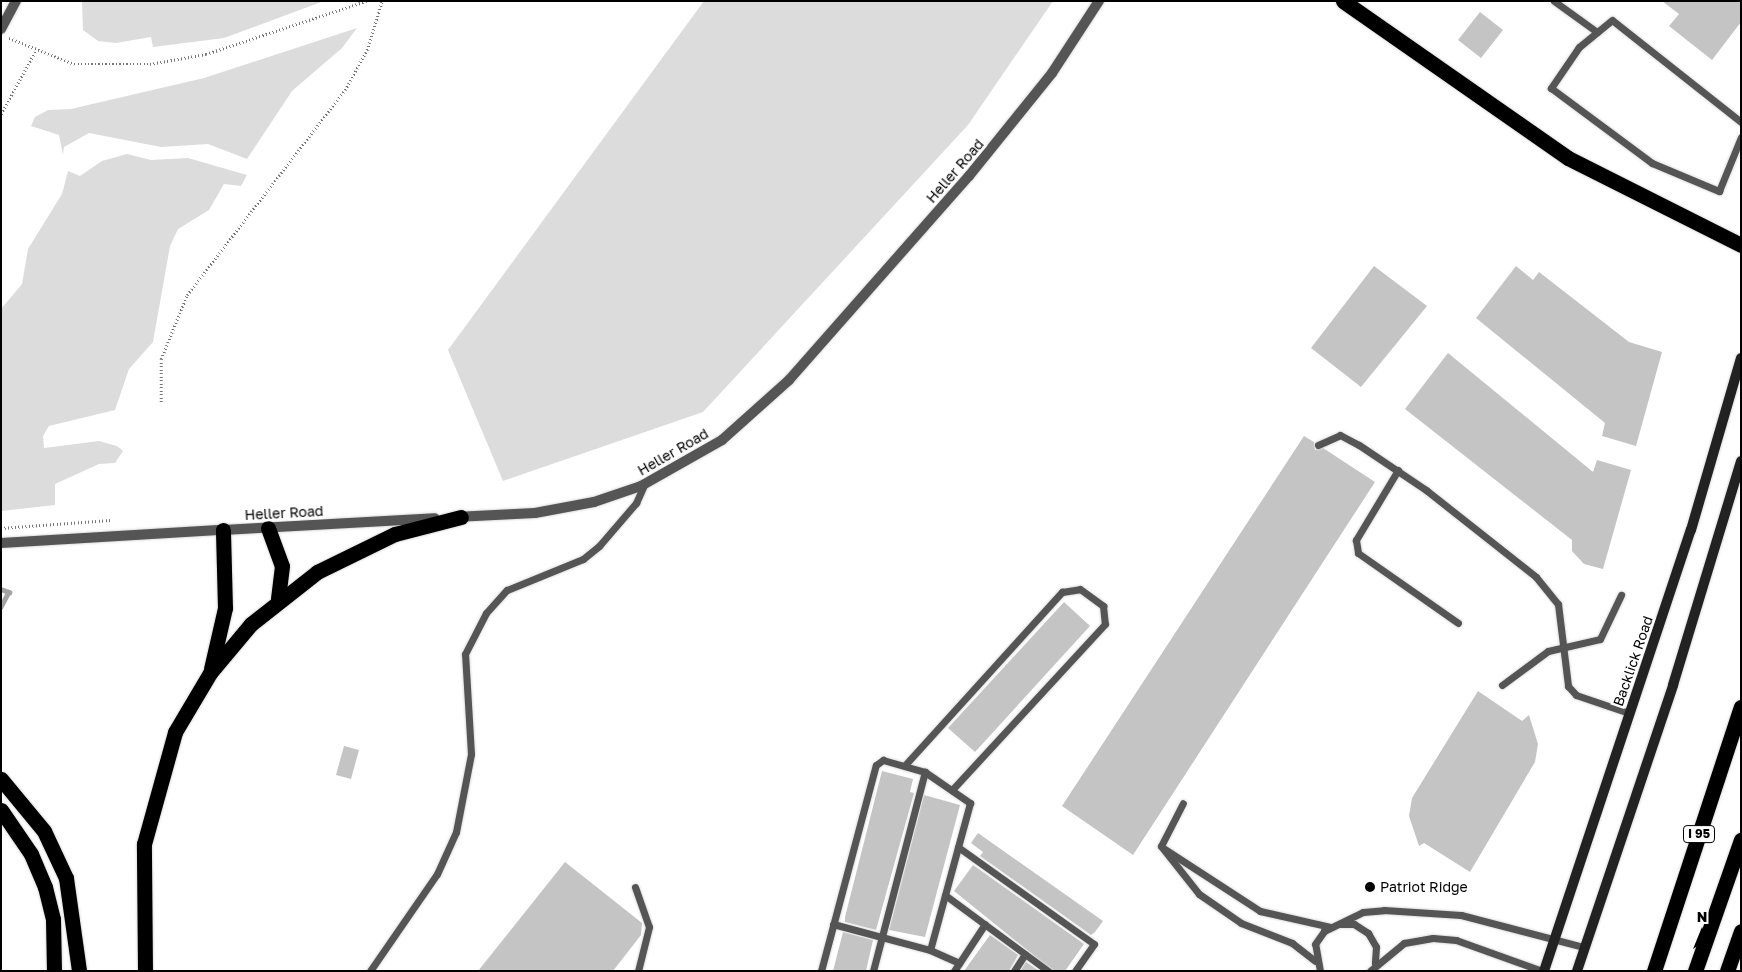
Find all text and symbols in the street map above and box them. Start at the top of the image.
street label: Heller Road [923,136,987,206]
street label: Heller Road [635,425,711,479]
street label: Heller Road [244,503,324,523]
street label: Backlick Road [1610,614,1656,708]
road number: I 95 [1683,824,1715,844]
place label: Patriot Ridge [1380,879,1468,895]
marker: Patriot Ridge [1364,881,1376,893]
north arrow [1677,907,1727,957]
text: N [1697,908,1707,925]

